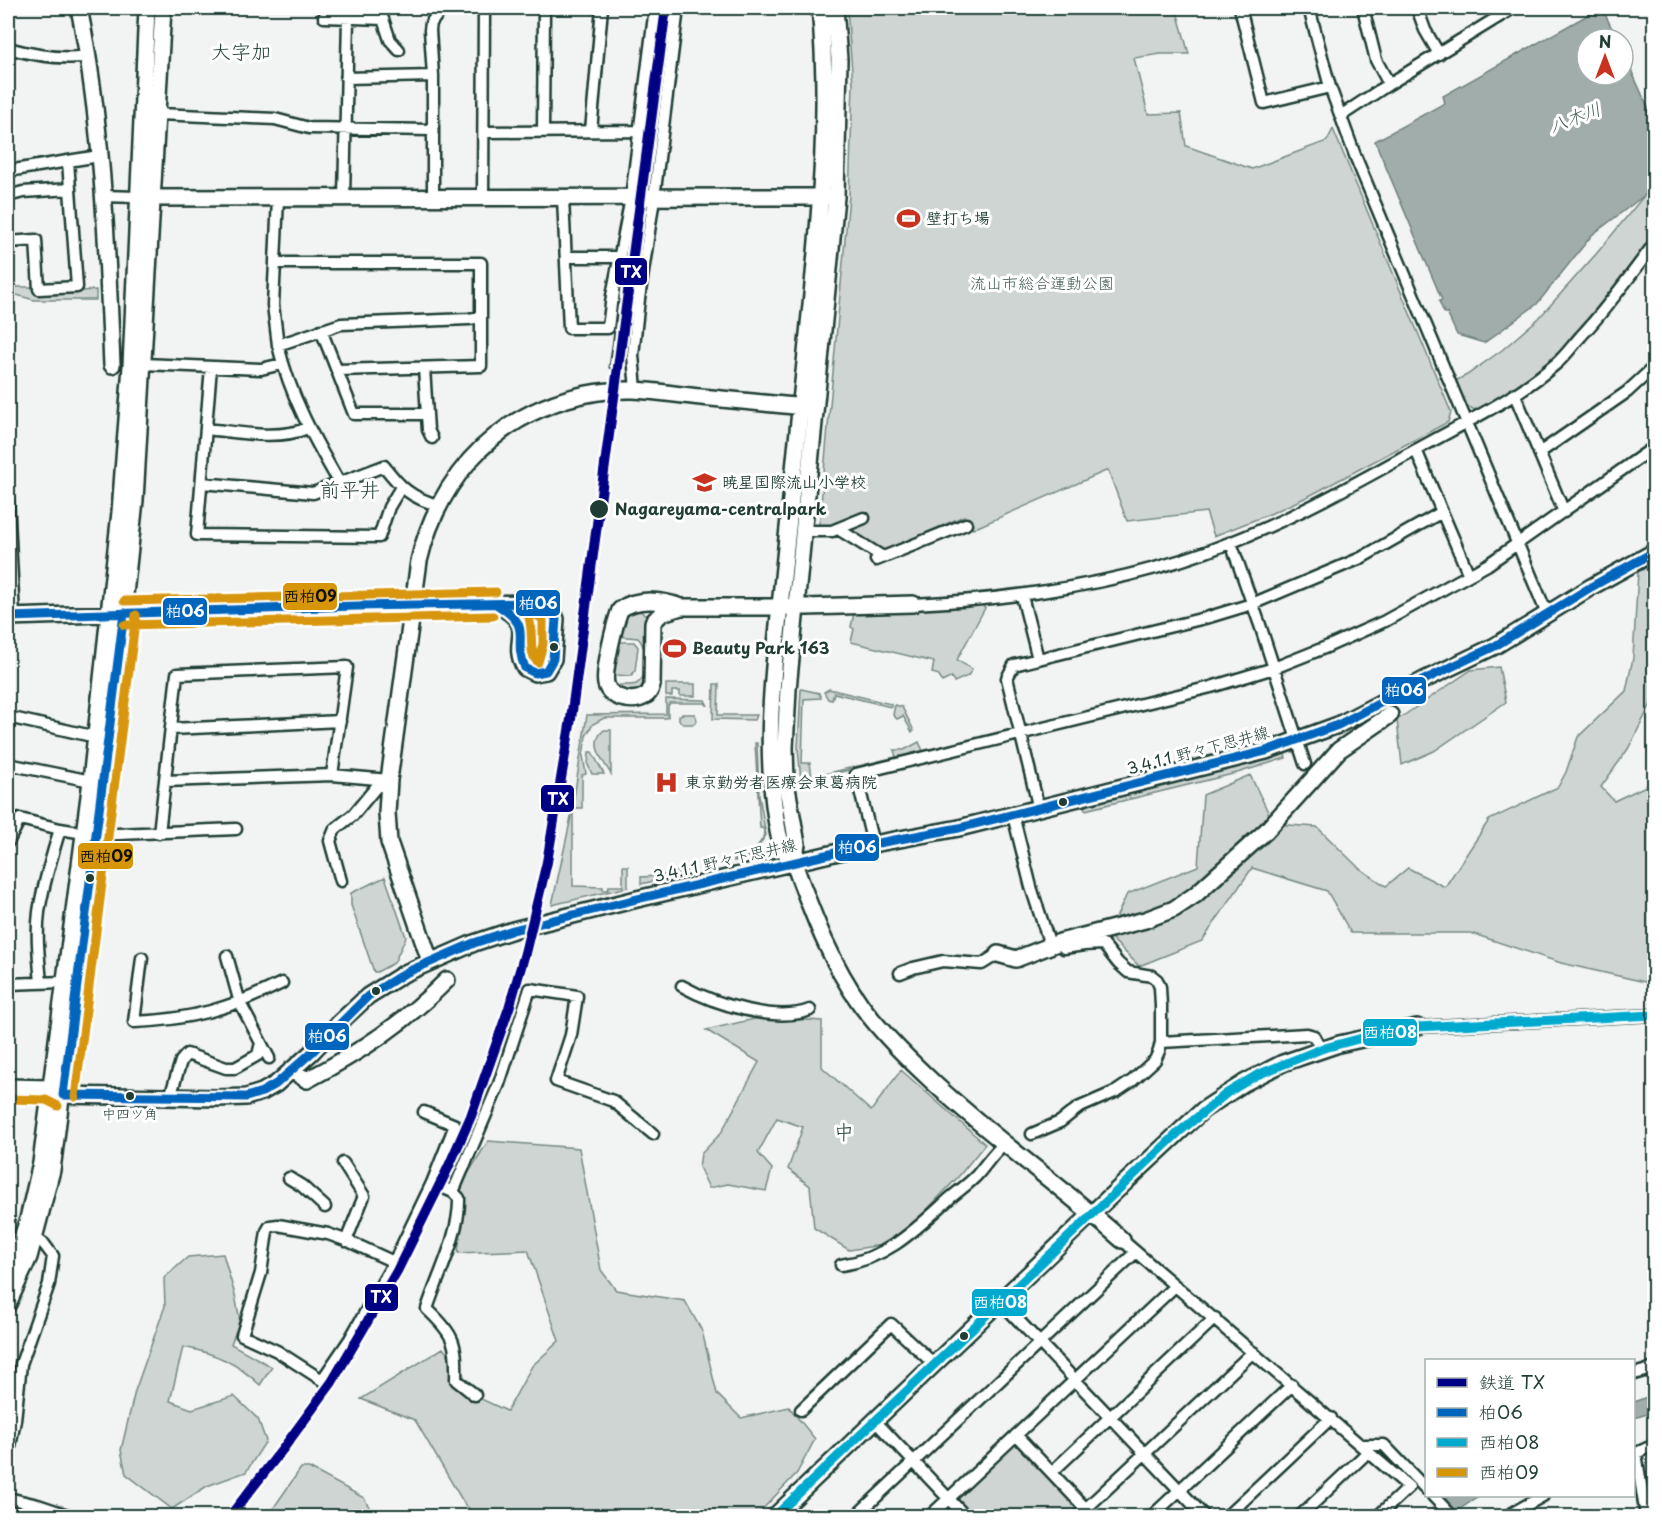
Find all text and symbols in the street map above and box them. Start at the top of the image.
north arrow [1575,27,1635,87]
text: N [1599,29,1611,53]
district label: 大字加 [211,36,271,66]
water label: 八木川 [1544,94,1605,139]
sports icon: 壁打ち場 [895,205,921,231]
place label: 壁打ち場 [926,205,990,229]
line badge: TX [614,257,648,286]
text: TX [620,259,642,283]
park label: 流山市総合運動公園 [970,270,1114,294]
school or university icon: 暁星国際流山小学校 [691,469,717,495]
place label: 暁星国際流山小学校 [722,469,866,493]
district label: 前平井 [320,474,380,504]
place label: Nagareyama-centralpark [615,496,827,520]
marker: Nagareyama-centralpark [588,498,610,520]
line badge: 西柏09 [282,582,338,611]
text: 西柏09 [283,583,337,607]
line badge: 柏06 [515,589,561,617]
text: 柏06 [518,590,558,614]
line badge: 柏06 [162,597,208,626]
text: 柏06 [165,598,205,622]
sports icon: Beauty Park 163 [661,635,687,661]
place label: Beauty Park 163 [692,635,830,659]
unlabelled marker [548,641,560,653]
line badge: 柏06 [1381,676,1427,705]
text: 柏06 [1384,677,1424,701]
street label: 3.4.1.1 野々下思井線 [1124,719,1271,780]
hospital icon: 東京勤労者医療会東葛病院 [654,769,680,795]
place label: 東京勤労者医療会東葛病院 [685,769,877,793]
line badge: TX [540,784,575,813]
text: TX [547,786,569,810]
unlabelled marker [1057,796,1069,808]
street label: 3.4.1.1 野々下思井線 [651,831,799,887]
line badge: 柏06 [834,833,880,862]
text: 柏06 [837,834,877,858]
line badge: 西柏09 [77,842,134,870]
text: 西柏09 [79,843,133,867]
unlabelled marker [84,872,96,884]
unlabelled marker [370,985,382,997]
line badge: 西柏08 [1362,1018,1418,1047]
text: 西柏08 [1363,1019,1417,1043]
line badge: 柏06 [304,1022,350,1051]
text: 柏06 [307,1023,347,1047]
marker: 中四ツ角 [124,1090,136,1102]
place label: 中四ツ角 [102,1103,158,1124]
district label: 中 [834,1116,854,1146]
line badge: TX [364,1283,399,1312]
text: TX [370,1284,392,1308]
line badge: 西柏08 [971,1288,1028,1317]
text: 西柏08 [973,1289,1027,1313]
unlabelled marker [958,1330,970,1342]
legend [1425,1359,1635,1497]
text: 鉄道 TX [1479,1368,1545,1395]
text: 柏06 [1479,1398,1523,1425]
text: 西柏08 [1479,1428,1539,1455]
text: 西柏09 [1479,1458,1539,1485]

